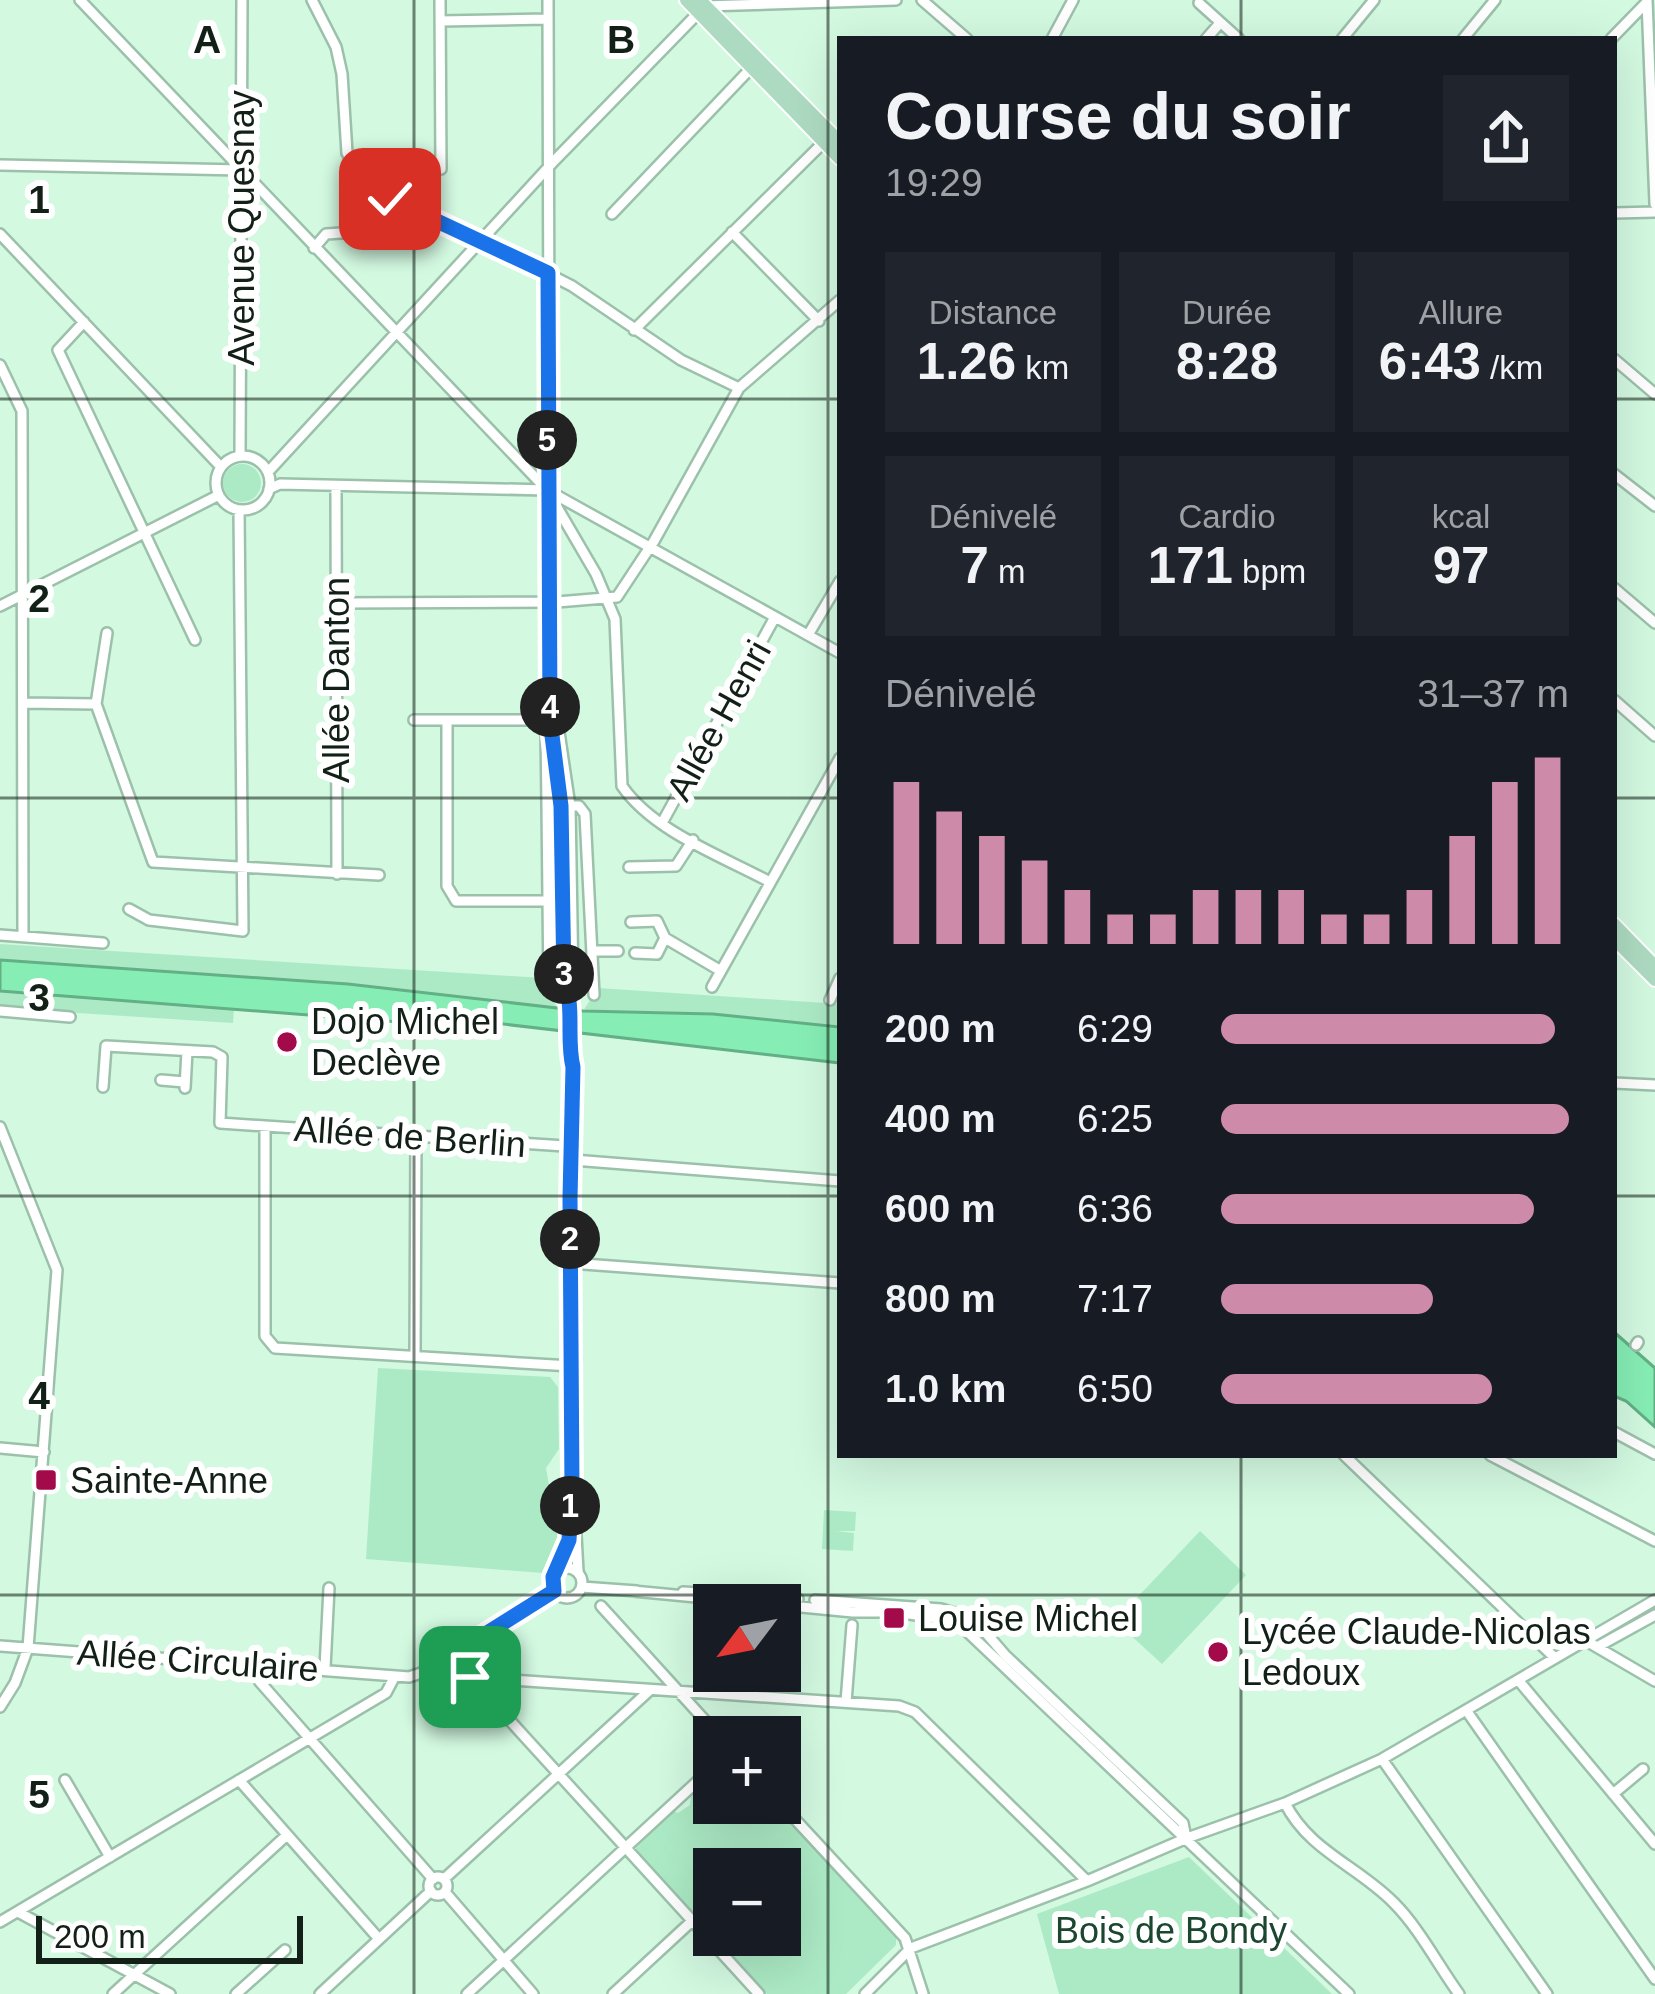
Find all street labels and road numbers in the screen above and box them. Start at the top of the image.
street label: Avenue Quesnay [221,90,262,366]
street label: Allée Danton [316,577,357,783]
street label: Allée Henri [658,633,779,807]
street label: Allée de Berlin [293,1108,527,1165]
street label: Allée Circulaire [76,1632,320,1689]

